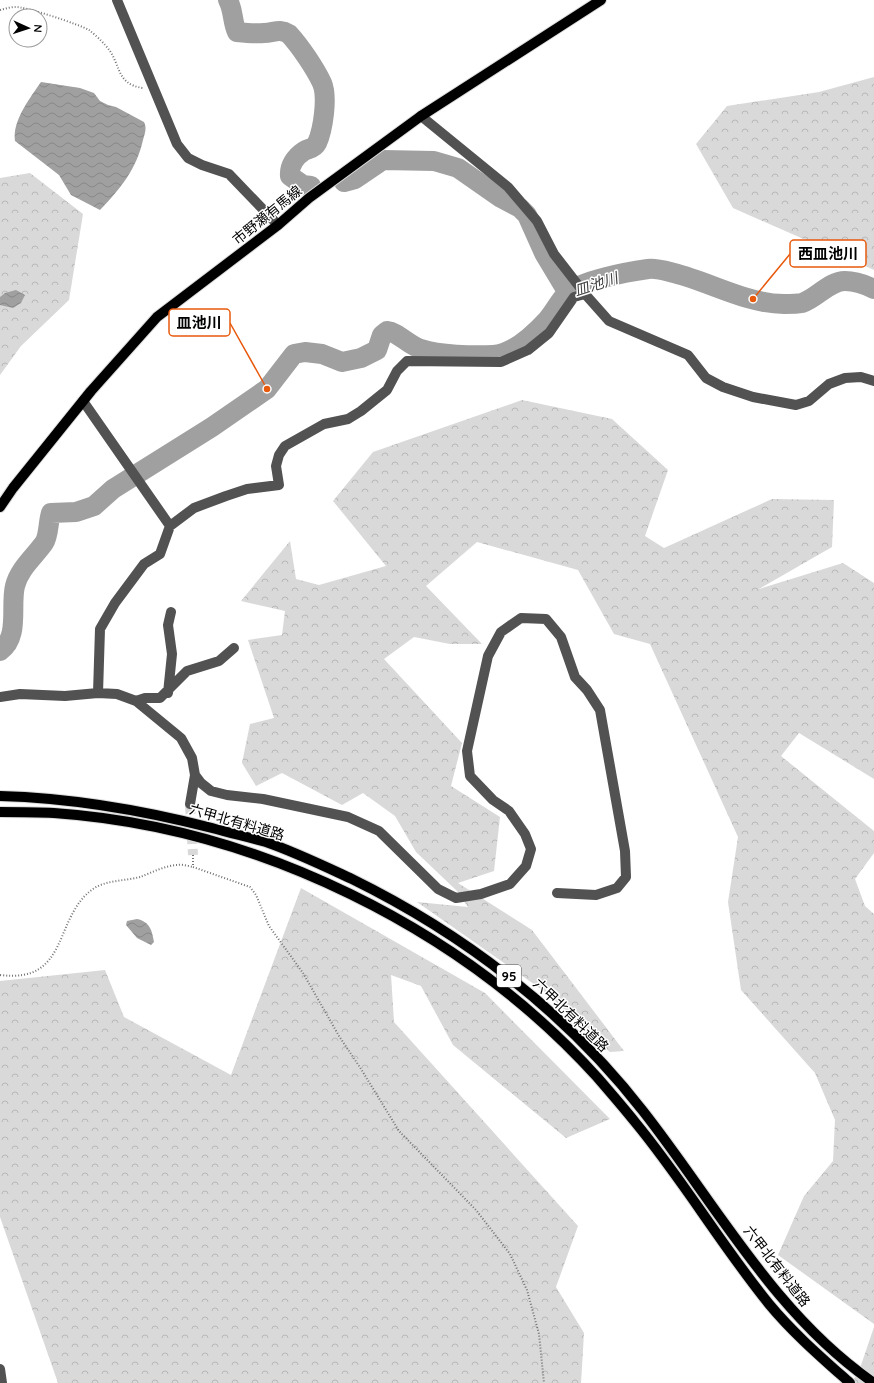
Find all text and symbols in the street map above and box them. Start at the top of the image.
north arrow [8,8,48,48]
text: N [31,24,45,33]
street label: 市野瀬有馬線 [229,182,305,248]
callout: 西皿池川 [790,240,866,267]
text: 西皿池川 [798,244,858,263]
water label: 皿池川 [572,267,622,300]
callout: 皿池川 [169,309,230,336]
text: 皿池川 [176,313,222,332]
street label: 六甲北有料道路 [187,800,287,844]
road number: 95 [497,965,521,987]
street label: 六甲北有料道路 [530,974,612,1056]
street label: 六甲北有料道路 [740,1222,814,1310]

